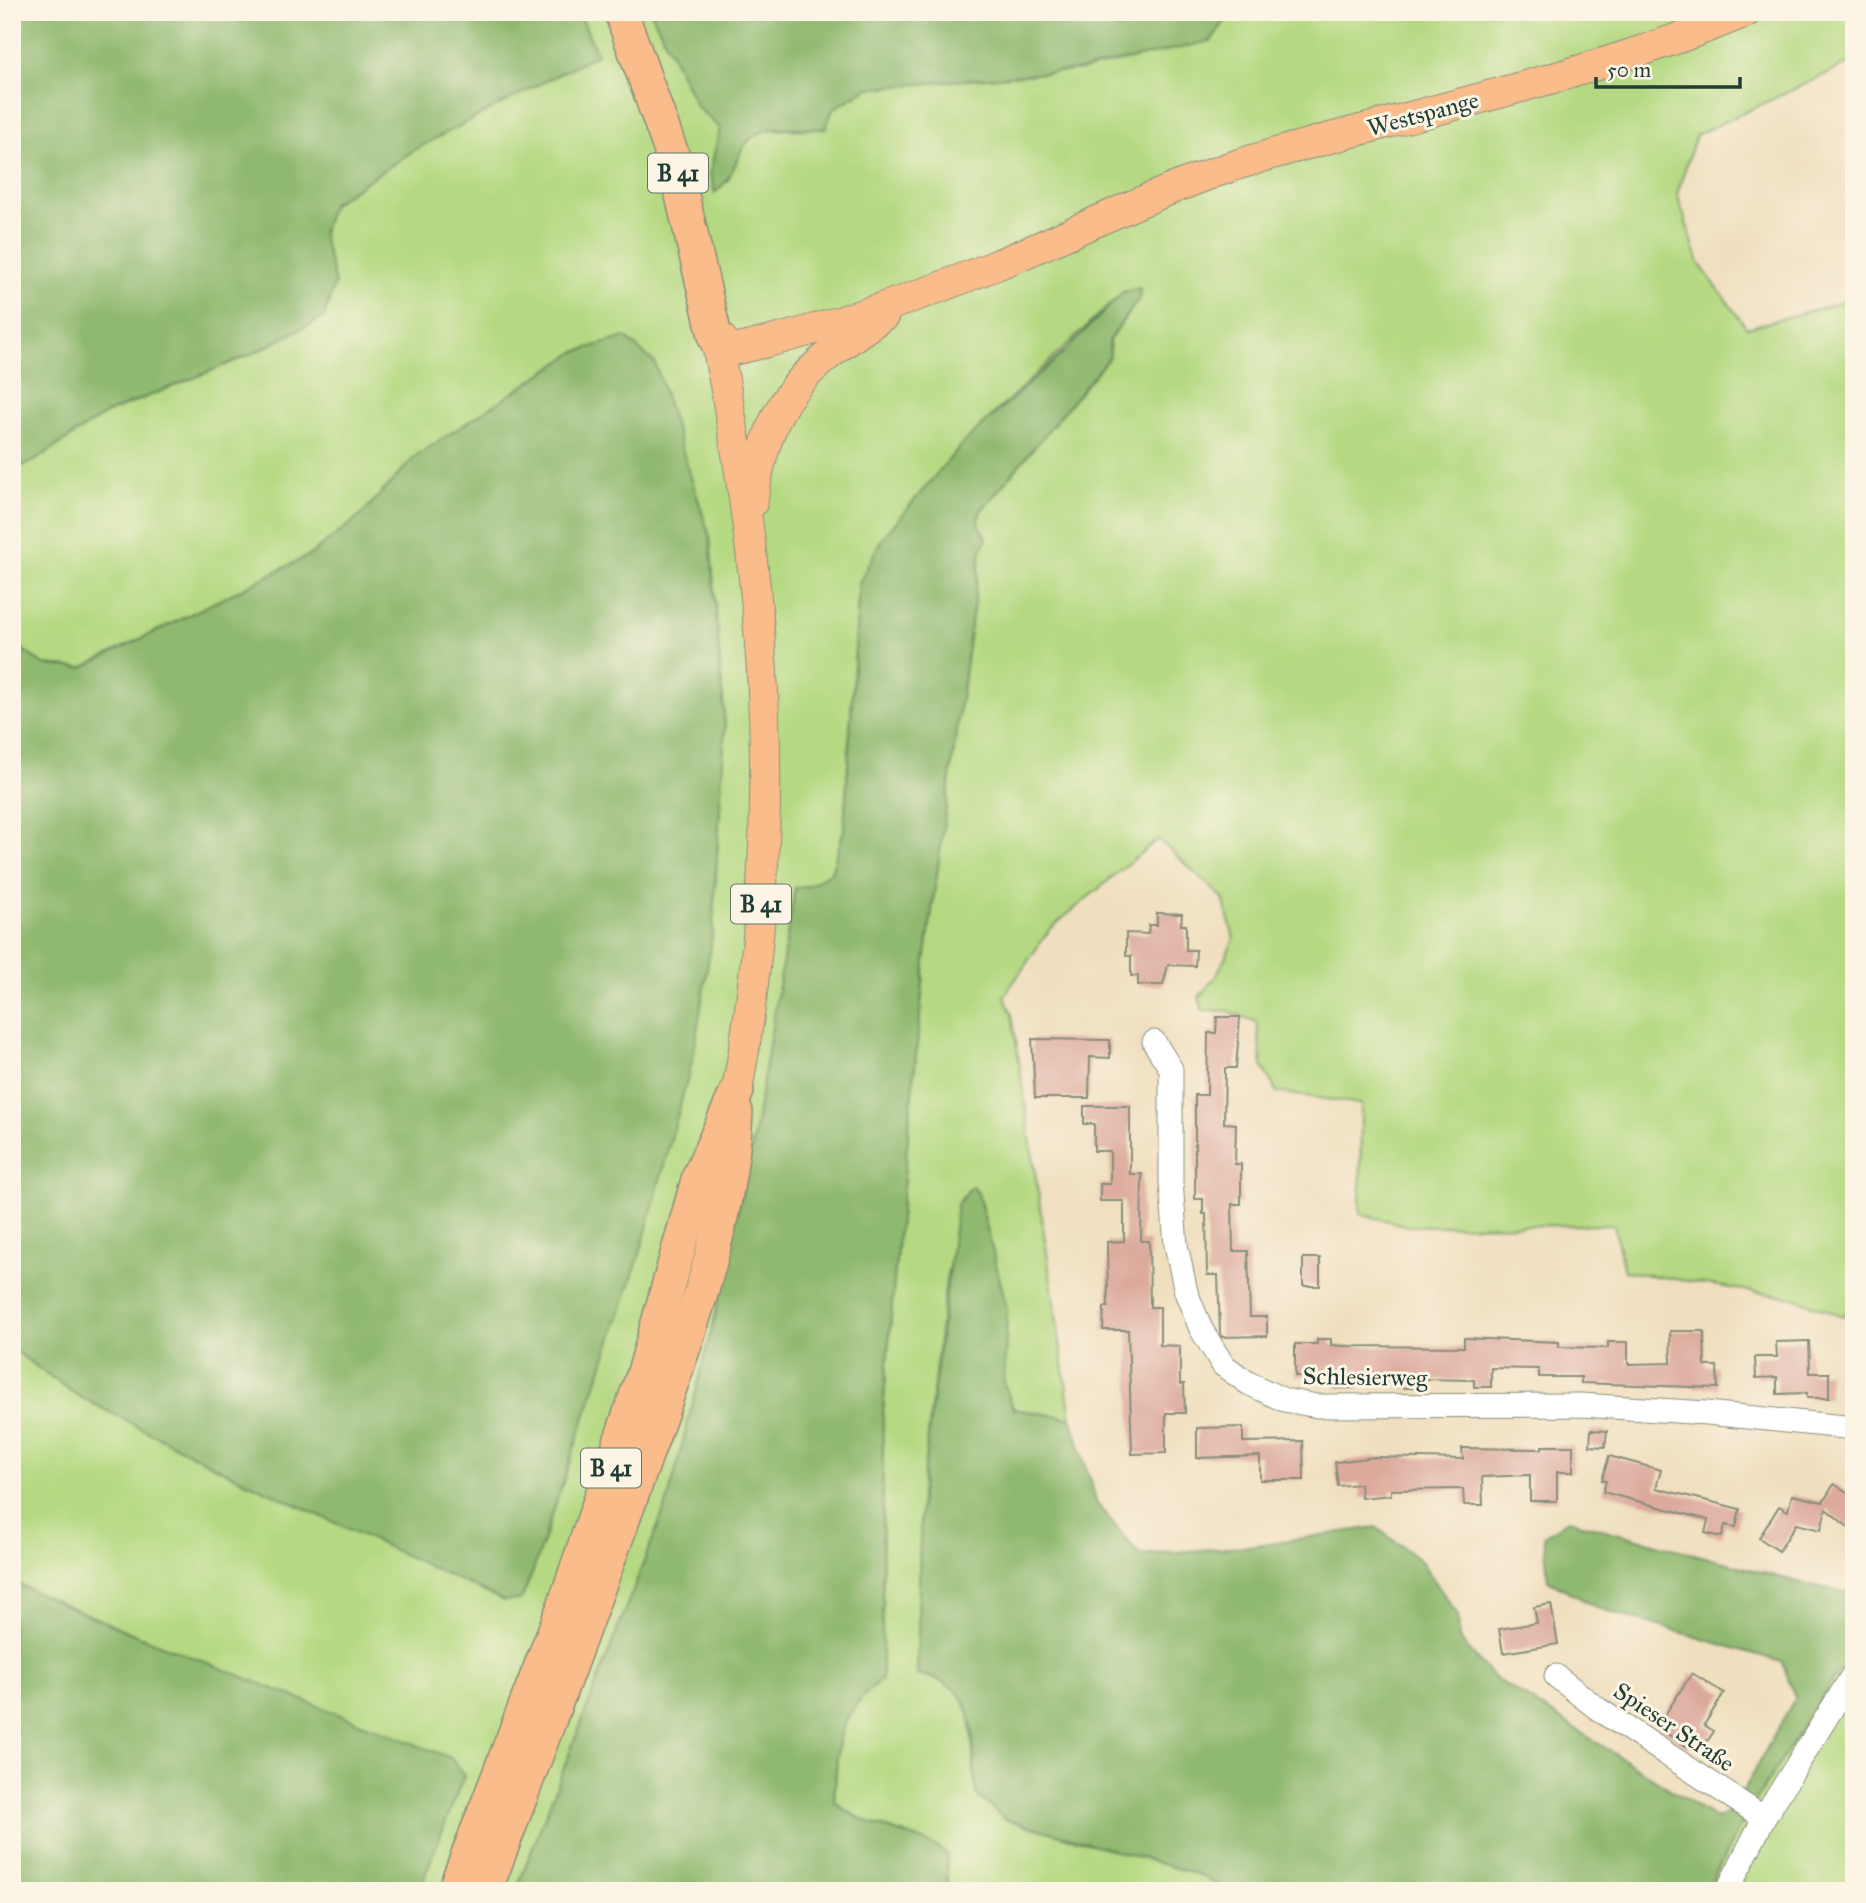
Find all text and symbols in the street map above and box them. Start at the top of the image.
scale bar [1596,46,1740,90]
text: 50 m [1607,57,1652,83]
street label: Westspange [1364,85,1482,143]
road number: B 41 [648,154,708,192]
road number: B 41 [731,884,791,923]
street label: Schlesierweg [1302,1361,1428,1393]
road number: B 41 [581,1448,641,1488]
street label: Spieser Straße [1608,1676,1740,1778]

